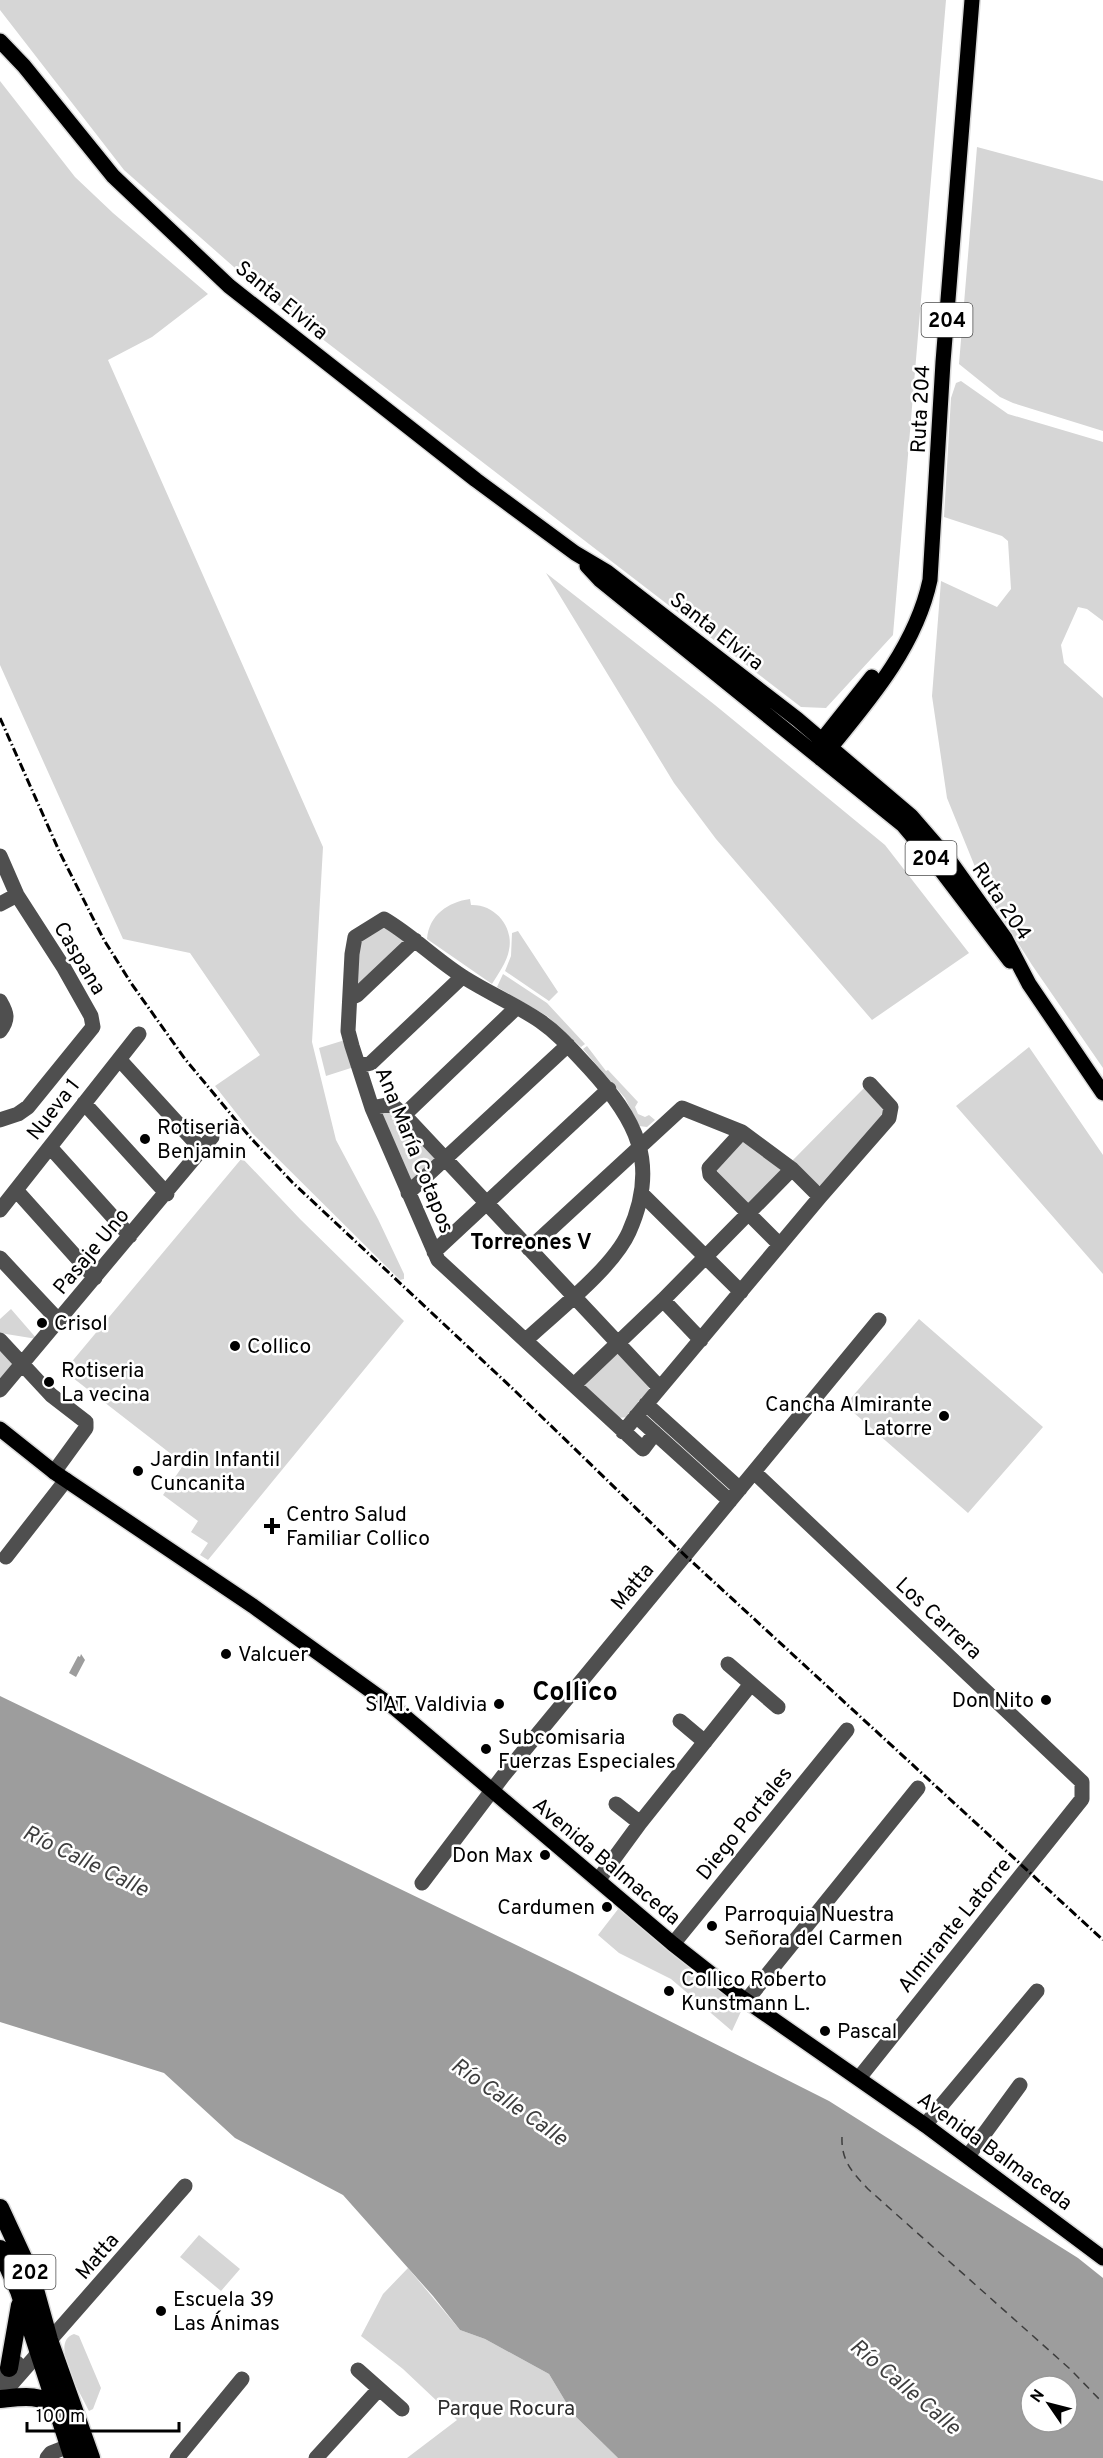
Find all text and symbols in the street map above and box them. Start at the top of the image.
street label: Santa Elvira [229,255,333,347]
road number: 204 [922,303,972,337]
street label: Ruta 204 [906,364,937,454]
street label: Santa Elvira [664,587,769,677]
road number: 204 [906,841,956,875]
street label: Ruta 204 [965,858,1037,946]
street label: Caspana [46,917,111,1000]
street label: Ana María Cotapos [368,1063,459,1238]
street label: Nueva 1 [21,1073,87,1146]
place label: Rotiseria Benjamin [157,1115,247,1166]
marker: Rotiseria Benjamin [138,1132,152,1146]
street label: Pasaje Uno [48,1203,136,1301]
district label: Torreones V [470,1230,592,1257]
place label: Crisol [54,1311,108,1338]
marker: Crisol [35,1316,49,1330]
place label: Collico [247,1334,311,1361]
marker: Collico [228,1339,242,1353]
place label: Rotiseria La vecina [61,1358,150,1409]
marker: Rotiseria La vecina [42,1375,56,1389]
place label: Cancha Almirante Latorre [765,1392,932,1443]
marker: Cancha Almirante Latorre [937,1409,951,1423]
place label: Jardin Infantil Cuncanita [150,1447,280,1498]
marker: Jardin Infantil Cuncanita [131,1464,145,1478]
place label: Centro Salud Familiar Collico [286,1502,430,1553]
marker: Centro Salud Familiar Collico [263,1517,281,1535]
street label: Matta [606,1558,661,1616]
street label: Los Carrera [889,1572,987,1666]
place label: Valcuer [238,1642,308,1669]
marker: Valcuer [219,1647,233,1661]
district label: Collico [532,1676,618,1710]
place label: Don Nito [952,1688,1034,1715]
place label: SIAT. Valdivia [365,1692,487,1719]
marker: Don Nito [1039,1693,1053,1707]
marker: SIAT. Valdivia [492,1697,506,1711]
place label: Subcomisaria Fuerzas Especiales [498,1725,676,1776]
marker: Subcomisaria Fuerzas Especiales [479,1742,493,1756]
street label: Diego Portales [691,1762,799,1886]
street label: Avenida Balmaceda [526,1792,686,1932]
water label: Río Calle Calle [18,1820,153,1904]
place label: Don Max [452,1843,533,1870]
marker: Don Max [538,1848,552,1862]
street label: Almirante Latorre [892,1853,1018,1999]
place label: Cardumen [497,1895,595,1922]
marker: Cardumen [600,1900,614,1914]
place label: Parroquia Nuestra Señora del Carmen [724,1902,903,1953]
marker: Parroquia Nuestra Señora del Carmen [705,1919,719,1933]
place label: Collico Roberto Kunstmann L. [681,1967,827,2018]
marker: Collico Roberto Kunstmann L. [662,1984,676,1998]
place label: Pascal [837,2019,897,2046]
marker: Pascal [818,2024,832,2038]
water label: Río Calle Calle [445,2053,573,2153]
street label: Avenida Balmaceda [911,2087,1077,2218]
street label: Matta [70,2228,126,2286]
road number: 202 [4,2255,56,2289]
place label: Escuela 39 Las Ánimas [173,2287,280,2338]
marker: Escuela 39 Las Ánimas [154,2304,168,2318]
water label: Río Calle Calle [844,2334,966,2442]
north arrow [1019,2374,1079,2434]
text: N [1027,2386,1050,2407]
scale bar [27,2395,178,2433]
park label: Parque Rocura [437,2396,575,2423]
text: 100 m [36,2406,85,2429]

